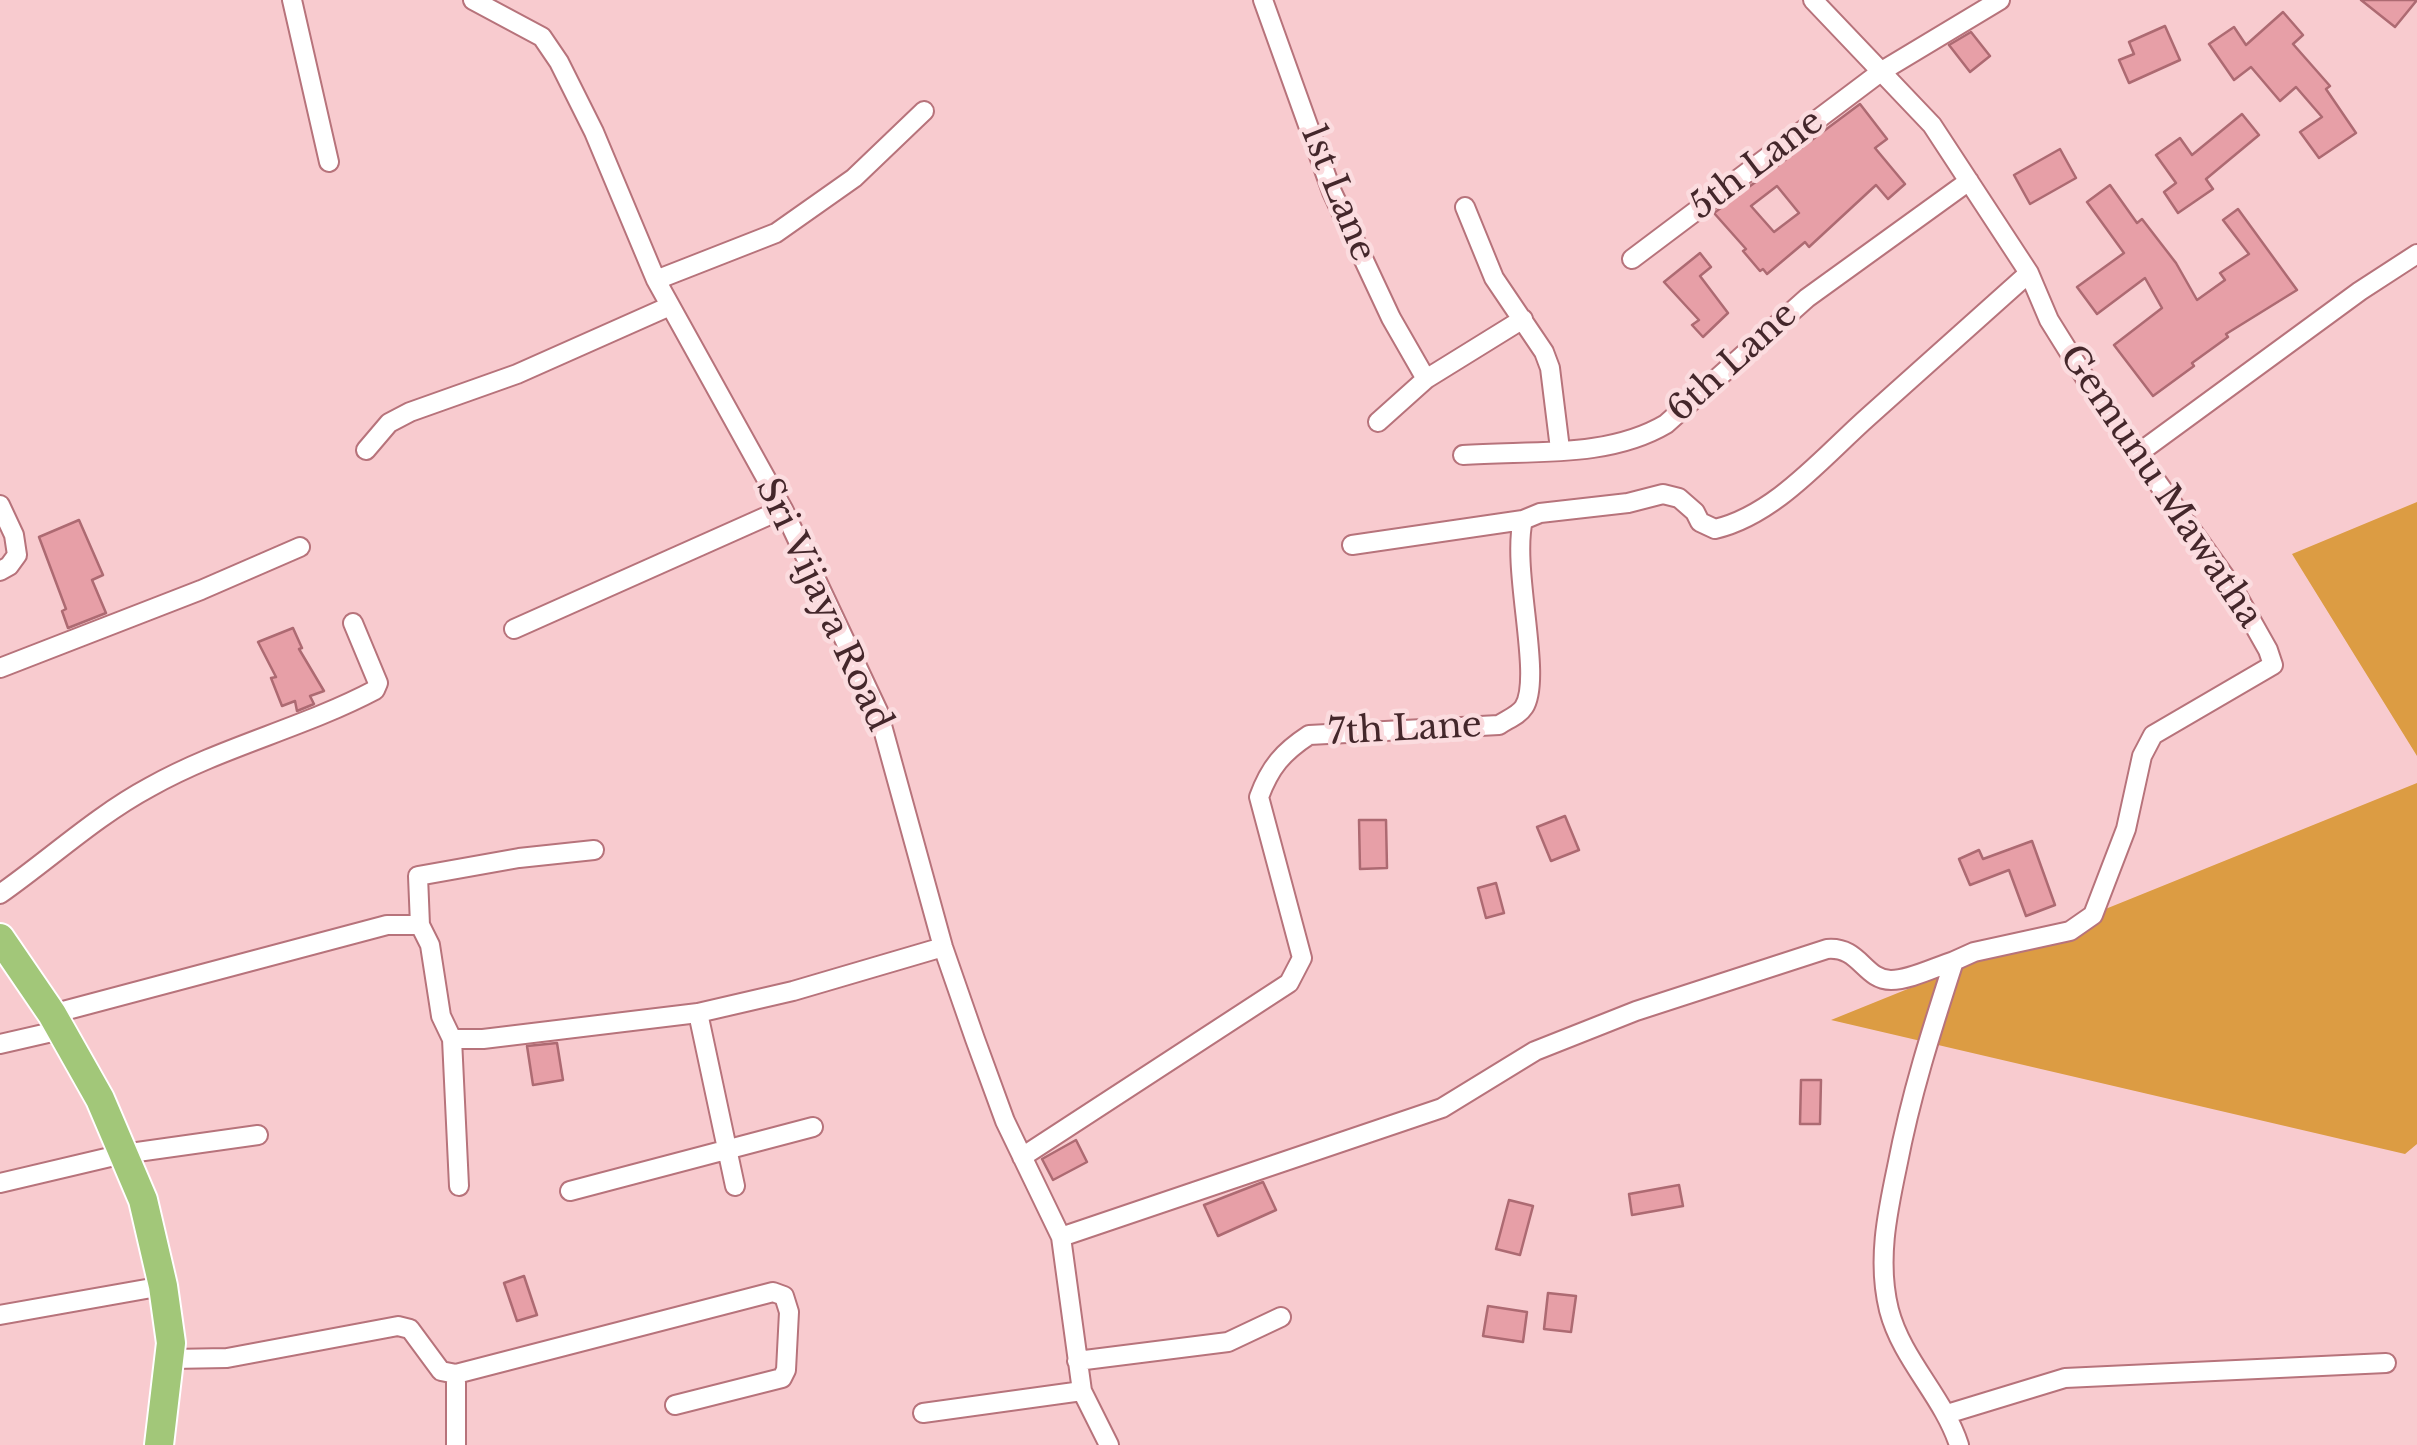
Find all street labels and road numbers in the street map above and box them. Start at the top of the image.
street label: 5th Lane [1682,101,1832,229]
street label: 1st Lane [1291,118,1383,268]
street label: 6th Lane [1660,294,1806,432]
street label: Gemunu Mawatha [2050,338,2270,636]
street label: Sri Vijaya Road [746,472,900,738]
street label: 7th Lane [1327,705,1483,755]

